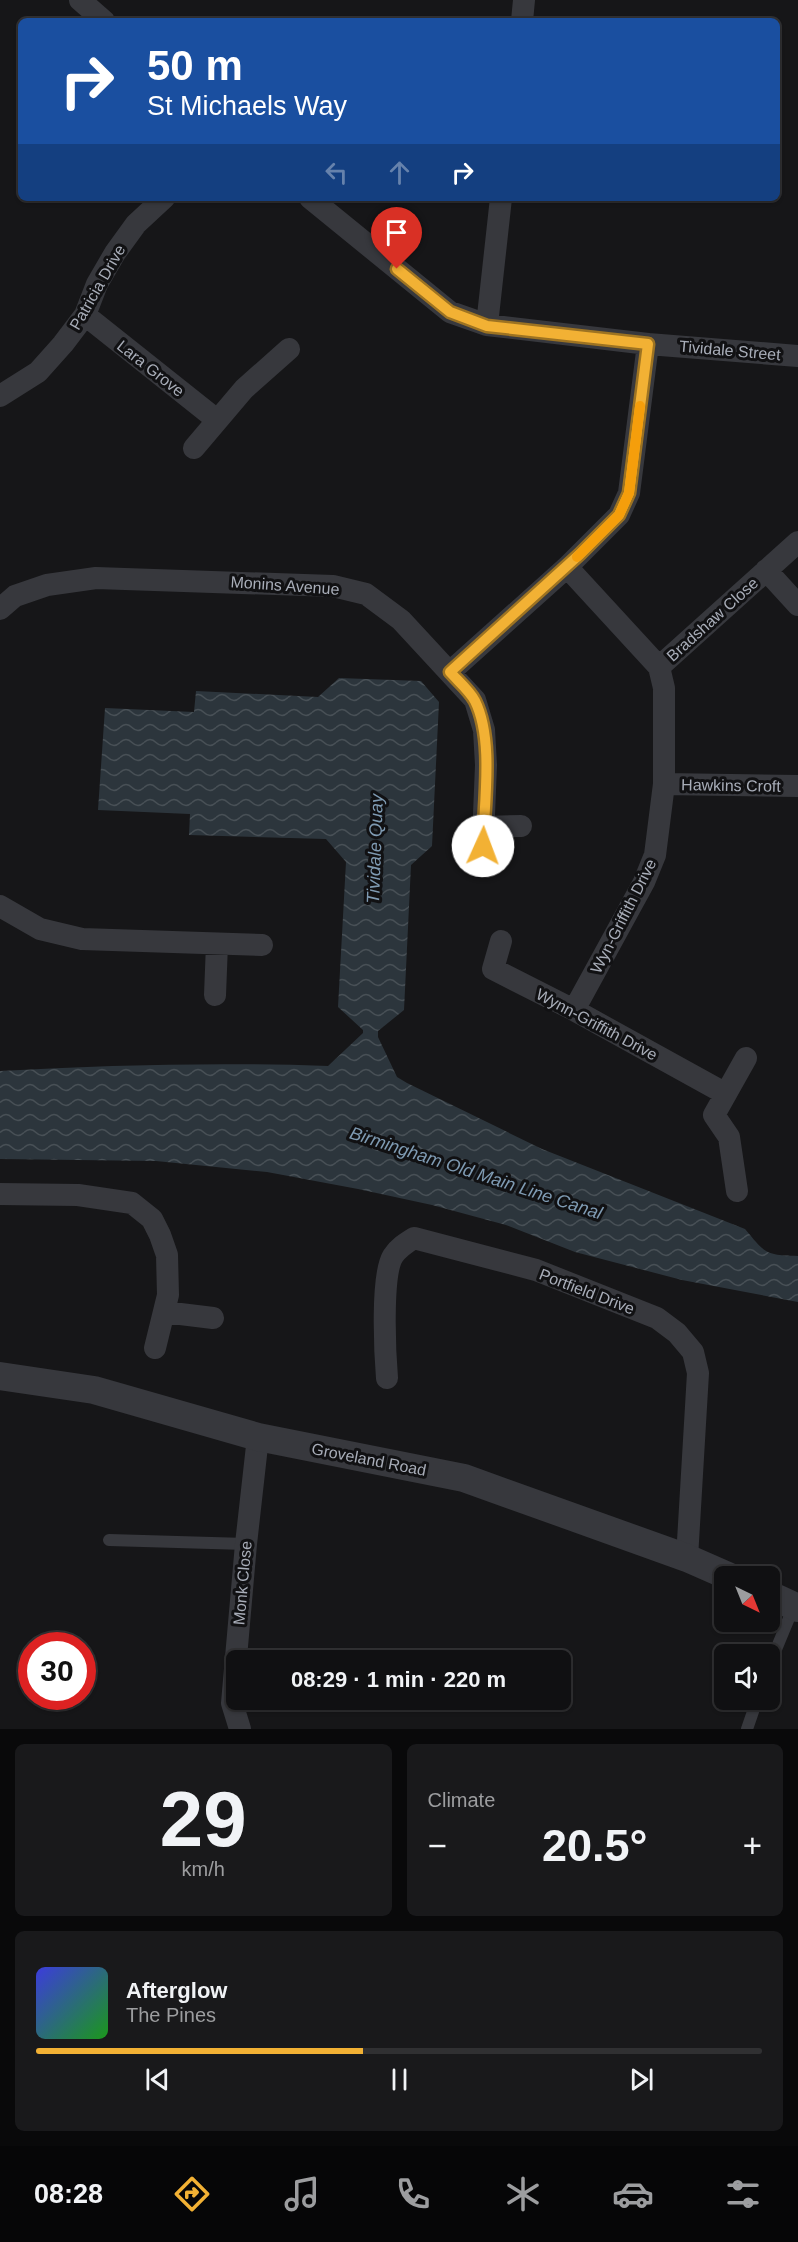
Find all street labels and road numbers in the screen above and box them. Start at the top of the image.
street label: Patricia Drive [66,242,129,333]
street label: Lara Grove [114,337,188,400]
street label: Tividale Street [679,338,782,363]
street label: Monins Avenue [230,573,340,598]
street label: Bradshaw Close [663,574,761,665]
street label: Hawkins Croft [681,776,781,795]
street label: Wyn-Griffith Drive [587,856,660,976]
street label: Wynn-Griffith Drive [533,985,660,1064]
street label: Portfield Drive [537,1266,637,1317]
street label: Groveland Road [310,1440,428,1479]
street label: Monk Close [230,1540,255,1626]

